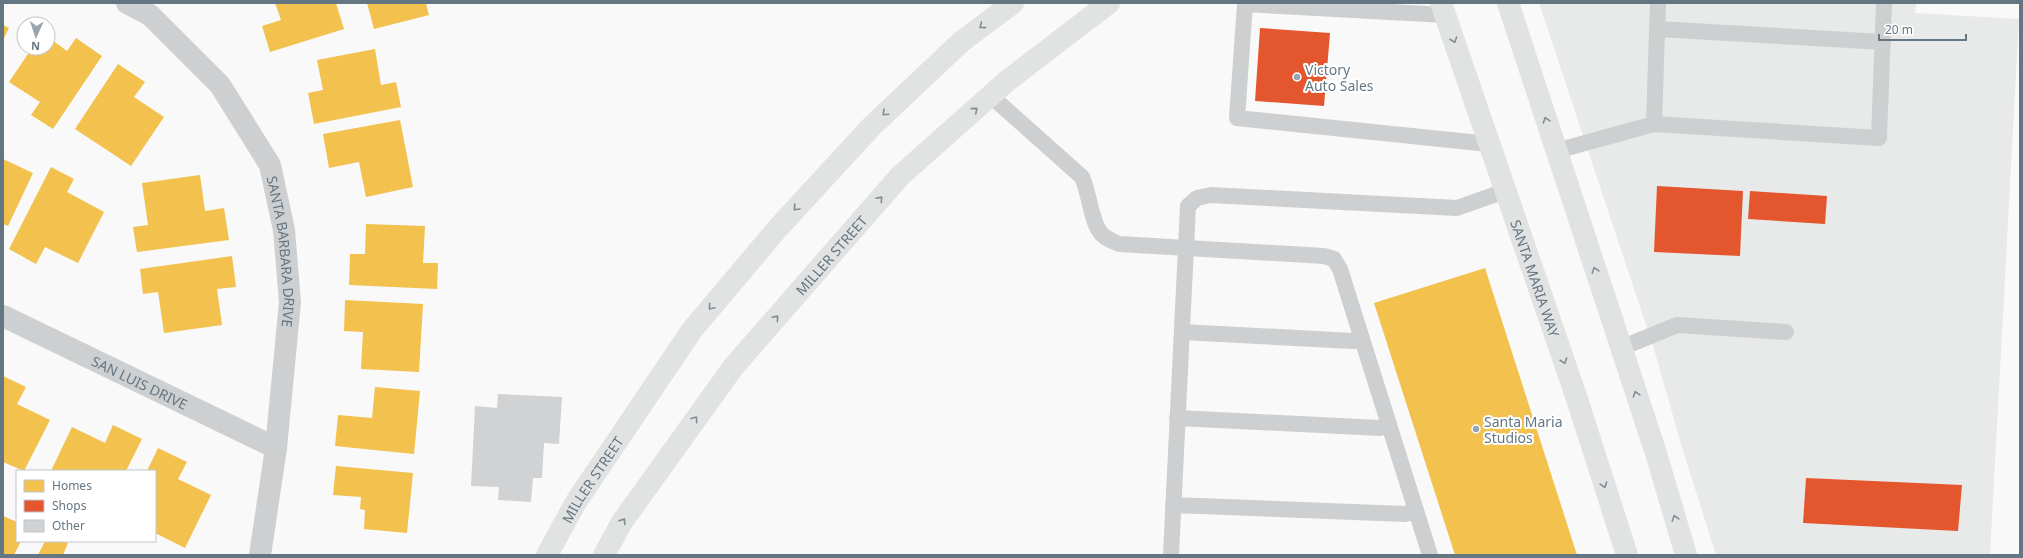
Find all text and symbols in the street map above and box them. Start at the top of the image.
north arrow [16,16,56,56]
scale bar [1879,16,1966,42]
text: 20 m [1885,21,1913,38]
one-way arrow [979,22,986,29]
one-way arrow [1449,36,1457,43]
text: N [31,39,40,54]
place label: Victory Auto Sales [1305,60,1374,95]
marker: Victory Auto Sales [1292,72,1302,82]
one-way arrow [970,108,977,115]
one-way arrow [882,109,890,116]
one-way arrow [1542,117,1551,124]
street label: SANTA BARBARA DRIVE [263,174,300,328]
one-way arrow [875,196,883,204]
one-way arrow [794,203,801,211]
street label: MILLER STREET [791,211,871,299]
street label: SANTA MARIA WAY [1507,217,1565,339]
one-way arrow [1592,267,1600,274]
one-way arrow [709,302,716,309]
one-way arrow [771,315,778,322]
street label: SAN LUIS DRIVE [89,351,191,413]
one-way arrow [1559,358,1568,365]
one-way arrow [1632,390,1641,397]
place label: Santa Maria Studios [1484,412,1563,447]
one-way arrow [690,416,698,423]
marker: Santa Maria Studios [1471,424,1481,434]
street label: MILLER STREET [557,432,627,526]
legend [16,470,156,542]
text: Homes [52,477,92,494]
one-way arrow [1600,481,1608,488]
text: Shops [52,497,87,514]
one-way arrow [1671,514,1680,521]
text: Other [52,517,85,534]
one-way arrow [618,518,625,525]

